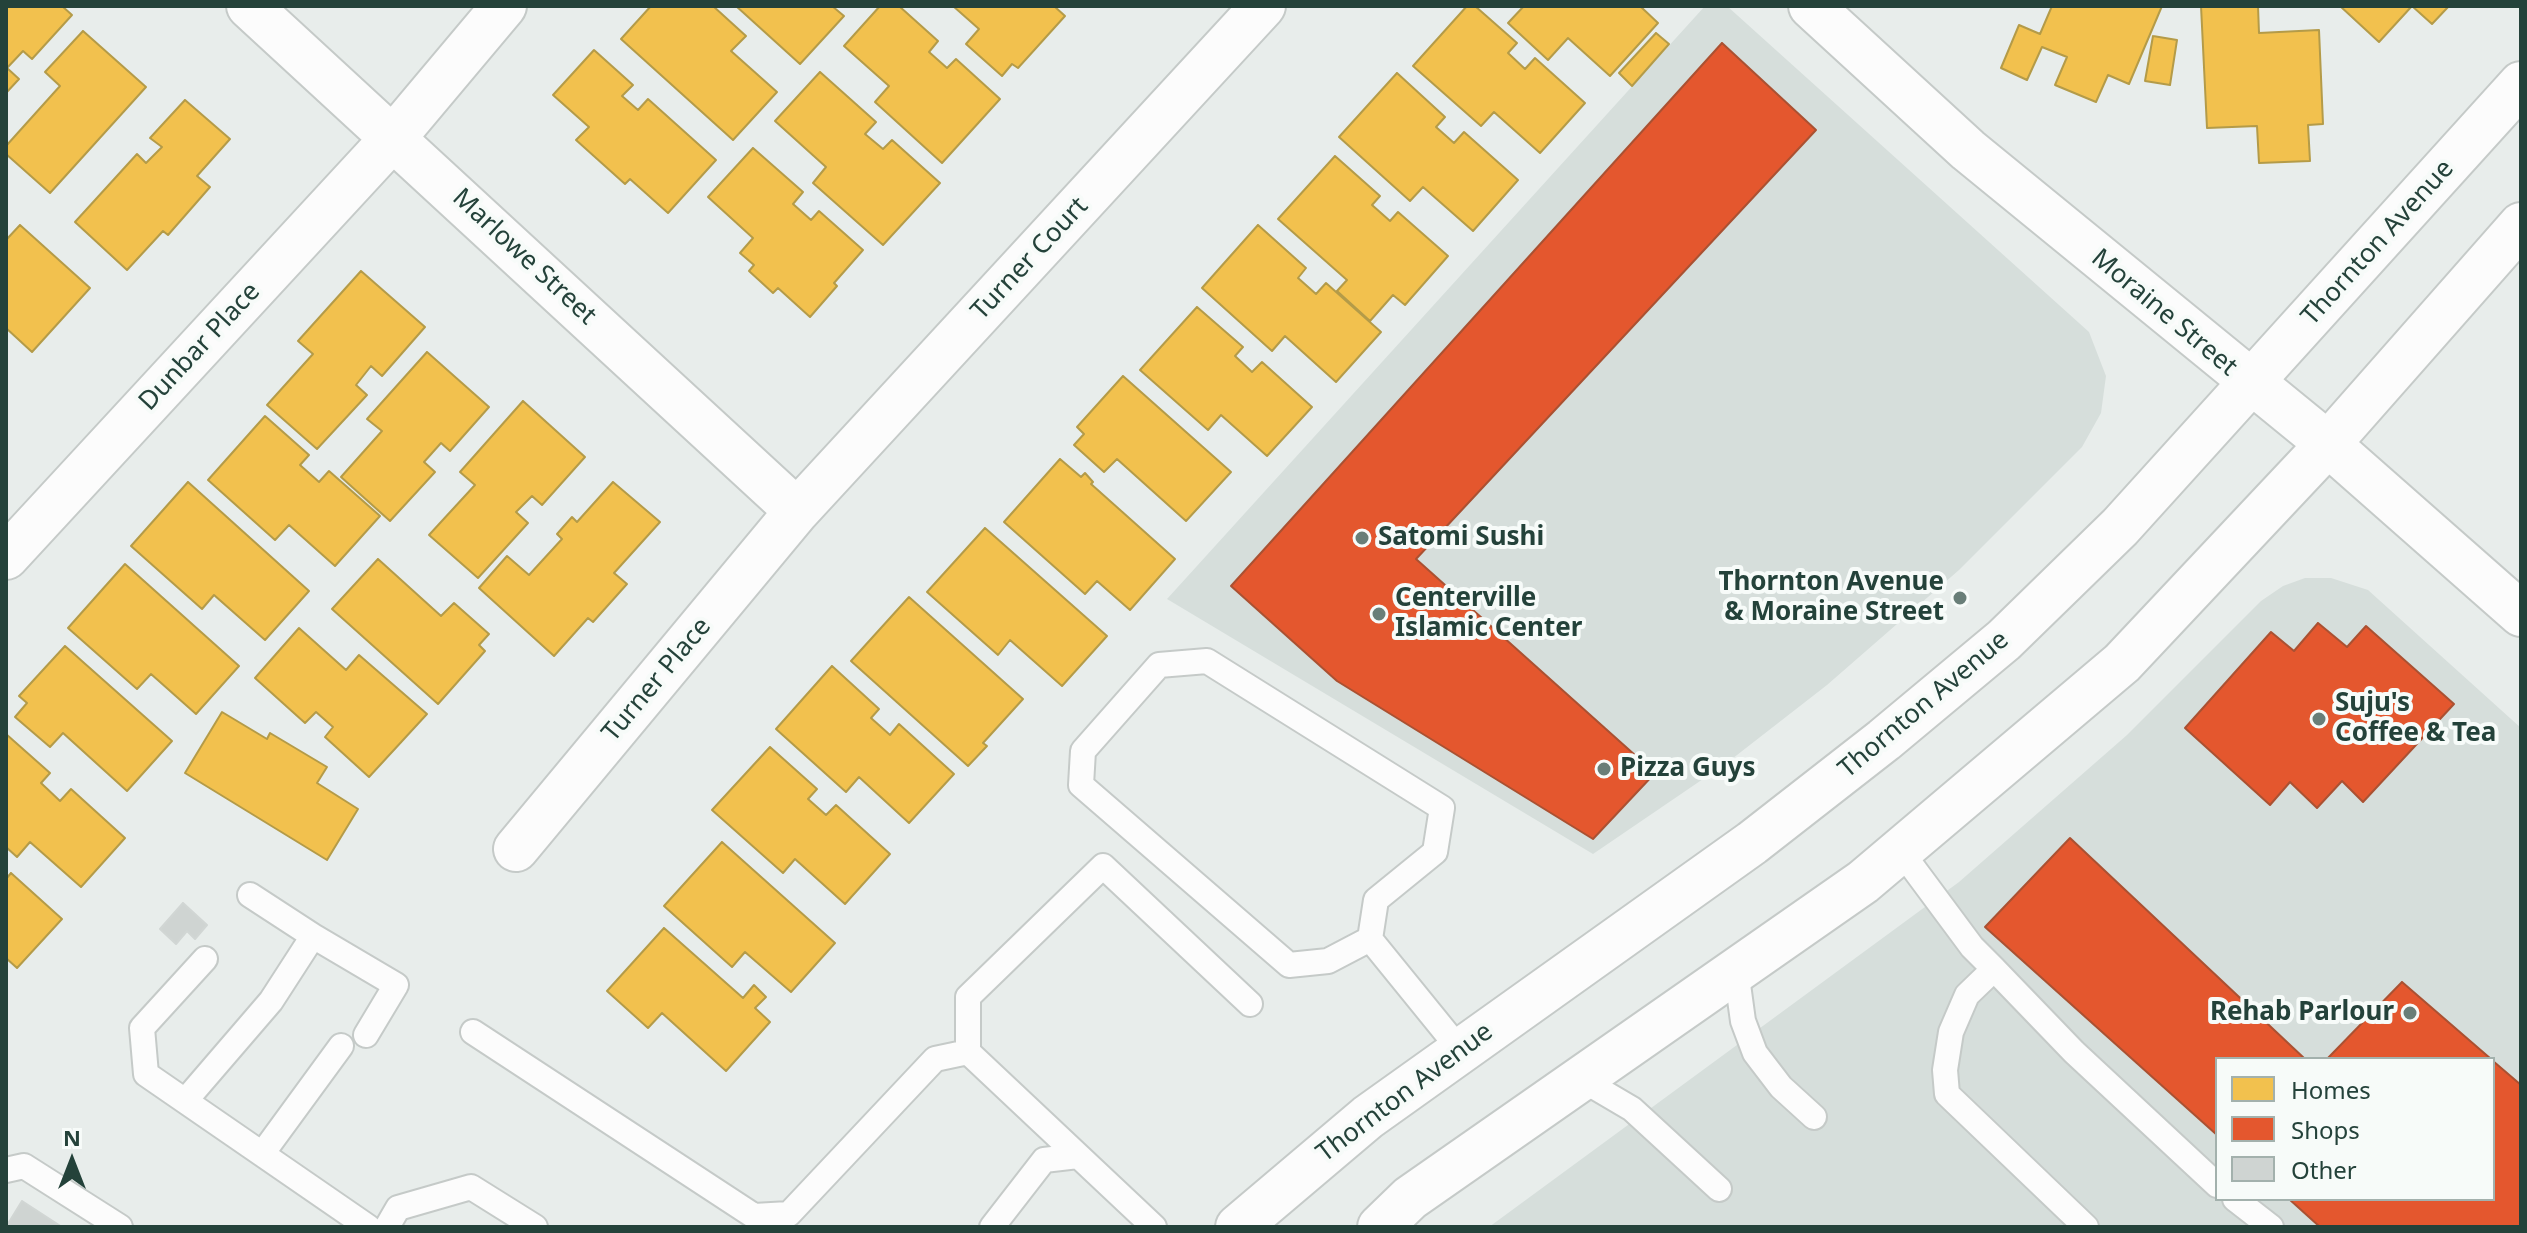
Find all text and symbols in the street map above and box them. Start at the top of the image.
street label: Thornton Avenue [2295,154,2461,332]
street label: Marlowe Street [446,182,602,332]
street label: Turner Court [965,191,1095,327]
street label: Moraine Street [2085,243,2243,383]
street label: Dunbar Place [133,277,267,417]
place label: Satomi Sushi [1378,522,1544,554]
marker: Satomi Sushi [1353,529,1371,547]
place label: Thornton Avenue & Moraine Street [1718,567,1944,628]
place label: Centerville Islamic Center [1395,583,1582,644]
marker: Thornton Avenue & Moraine Street [1951,589,1969,607]
marker: Centerville Islamic Center [1370,605,1388,623]
street label: Turner Place [596,612,718,748]
street label: Thornton Avenue [1833,625,2015,785]
place label: Suju's Coffee & Tea [2335,688,2496,750]
marker: Suju's Coffee & Tea [2310,710,2328,728]
place label: Pizza Guys [1620,753,1756,785]
marker: Pizza Guys [1595,760,1613,778]
place label: Rehab Parlour [2210,997,2394,1029]
marker: Rehab Parlour [2401,1004,2419,1022]
street label: Thornton Avenue [1311,1017,1499,1169]
legend [2215,1057,2495,1201]
text: Homes [2291,1073,2371,1106]
text: Shops [2291,1113,2360,1146]
north arrow [32,1121,112,1201]
text: N [63,1122,81,1152]
text: Other [2291,1153,2357,1186]

